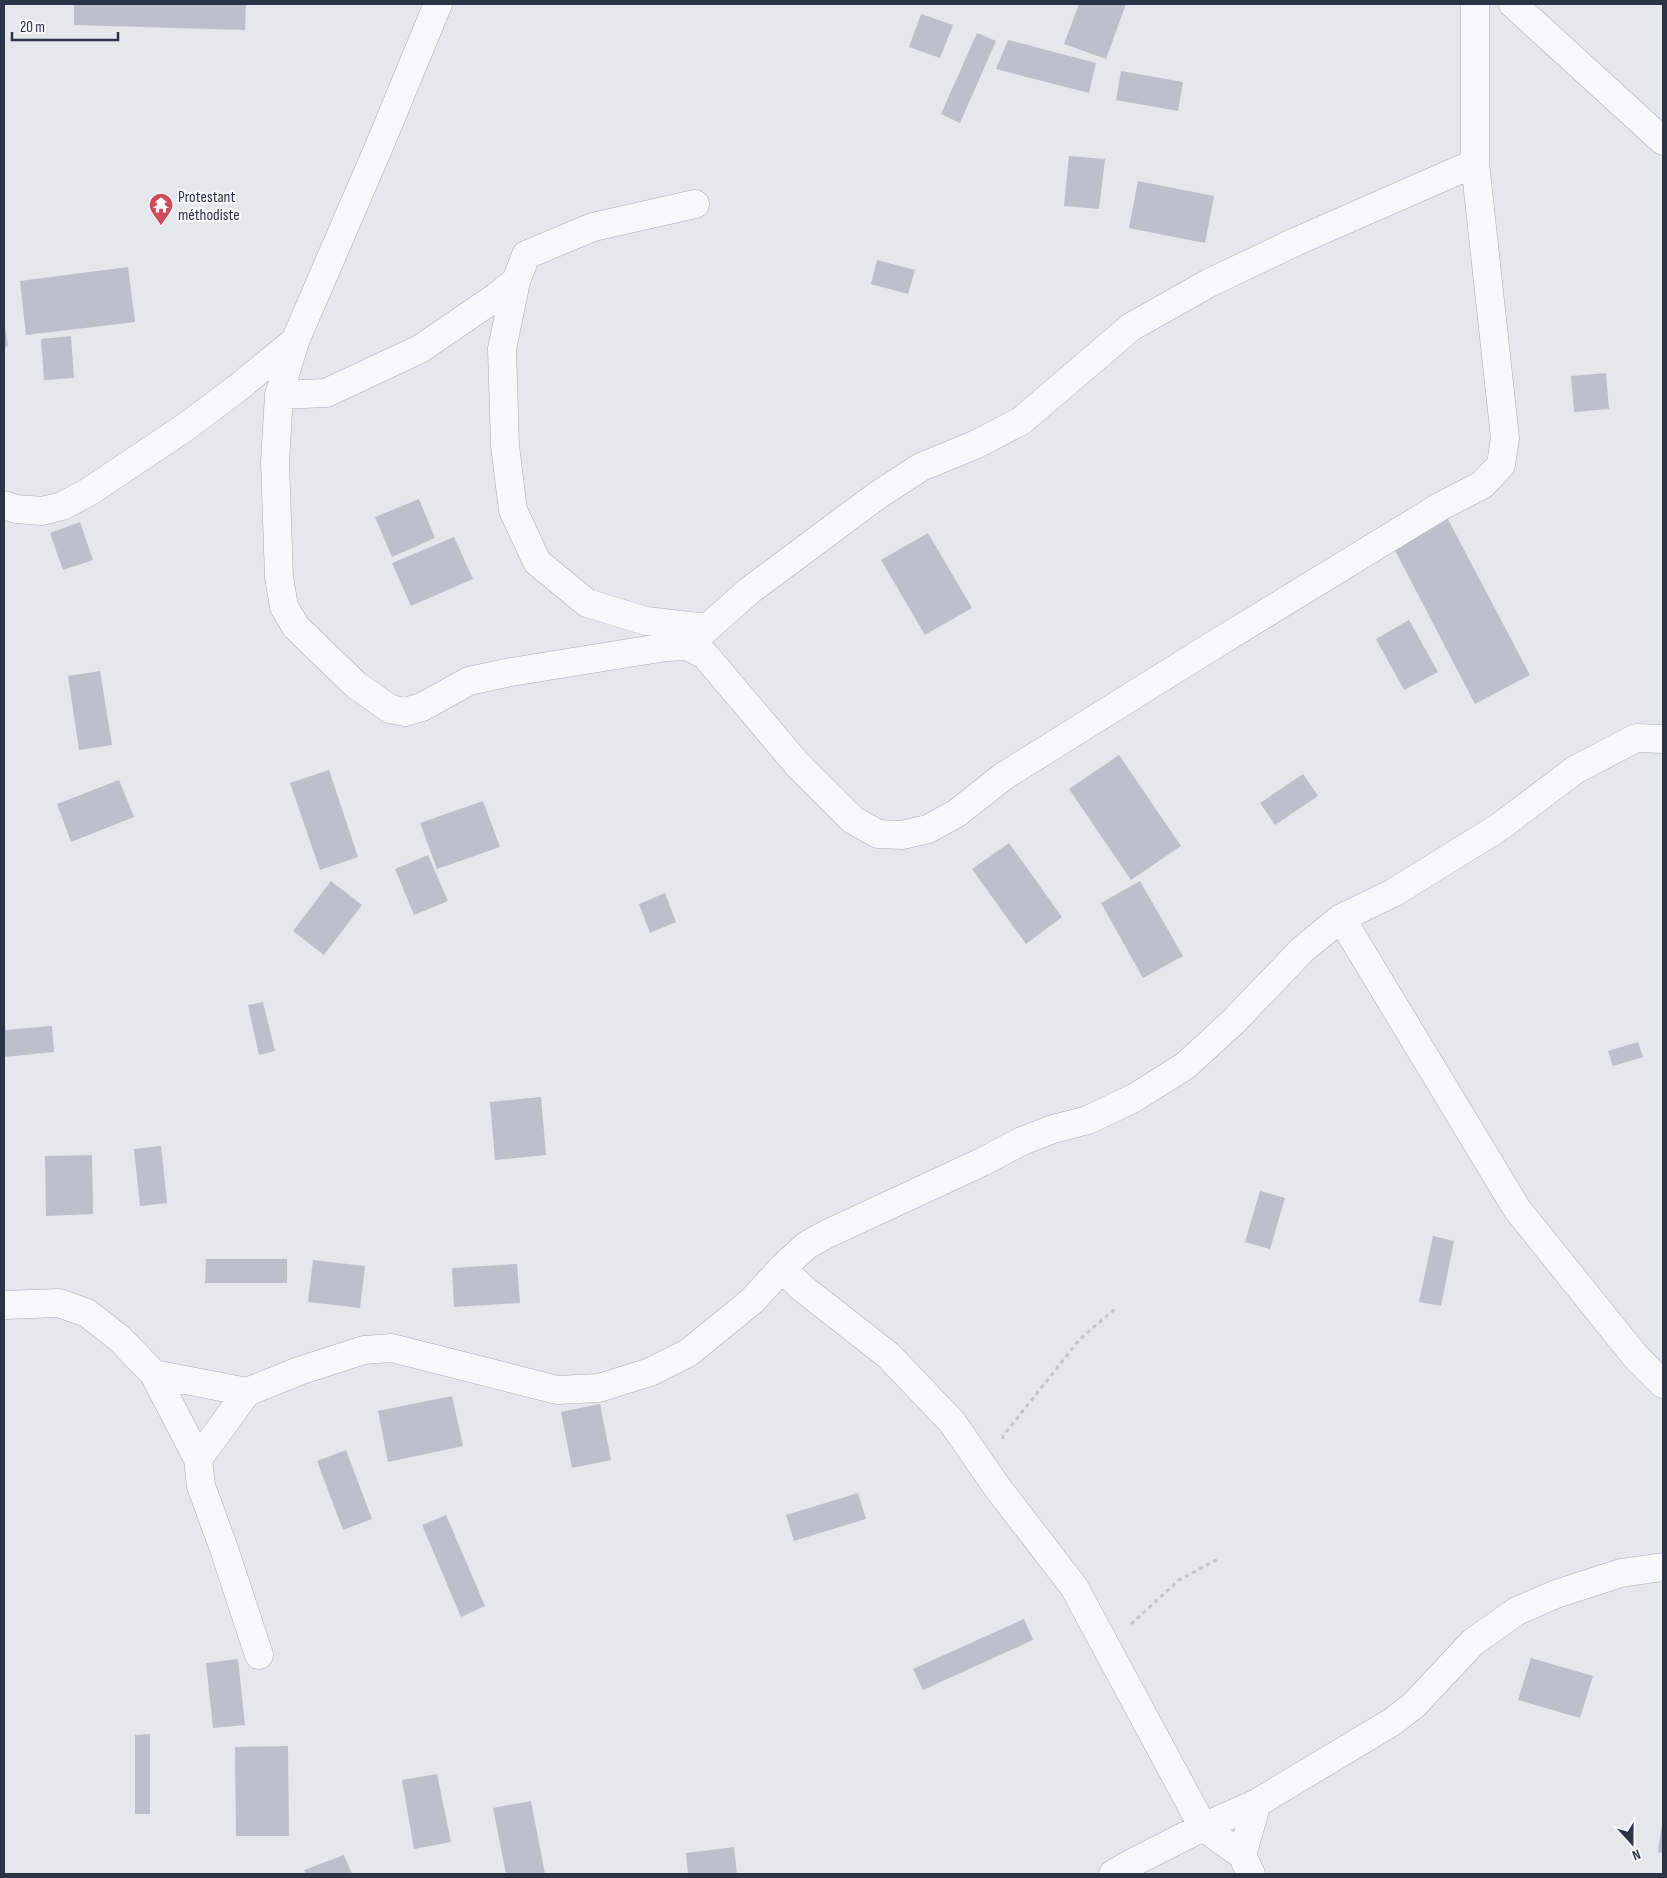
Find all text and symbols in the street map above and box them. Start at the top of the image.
scale bar [12,10,119,42]
text: 20 m [20,18,45,37]
place label: Protestant méthodiste [178,188,240,225]
temple icon: Protestant méthodiste [148,192,174,226]
north arrow [1607,1818,1657,1868]
text: N [1630,1845,1643,1864]

